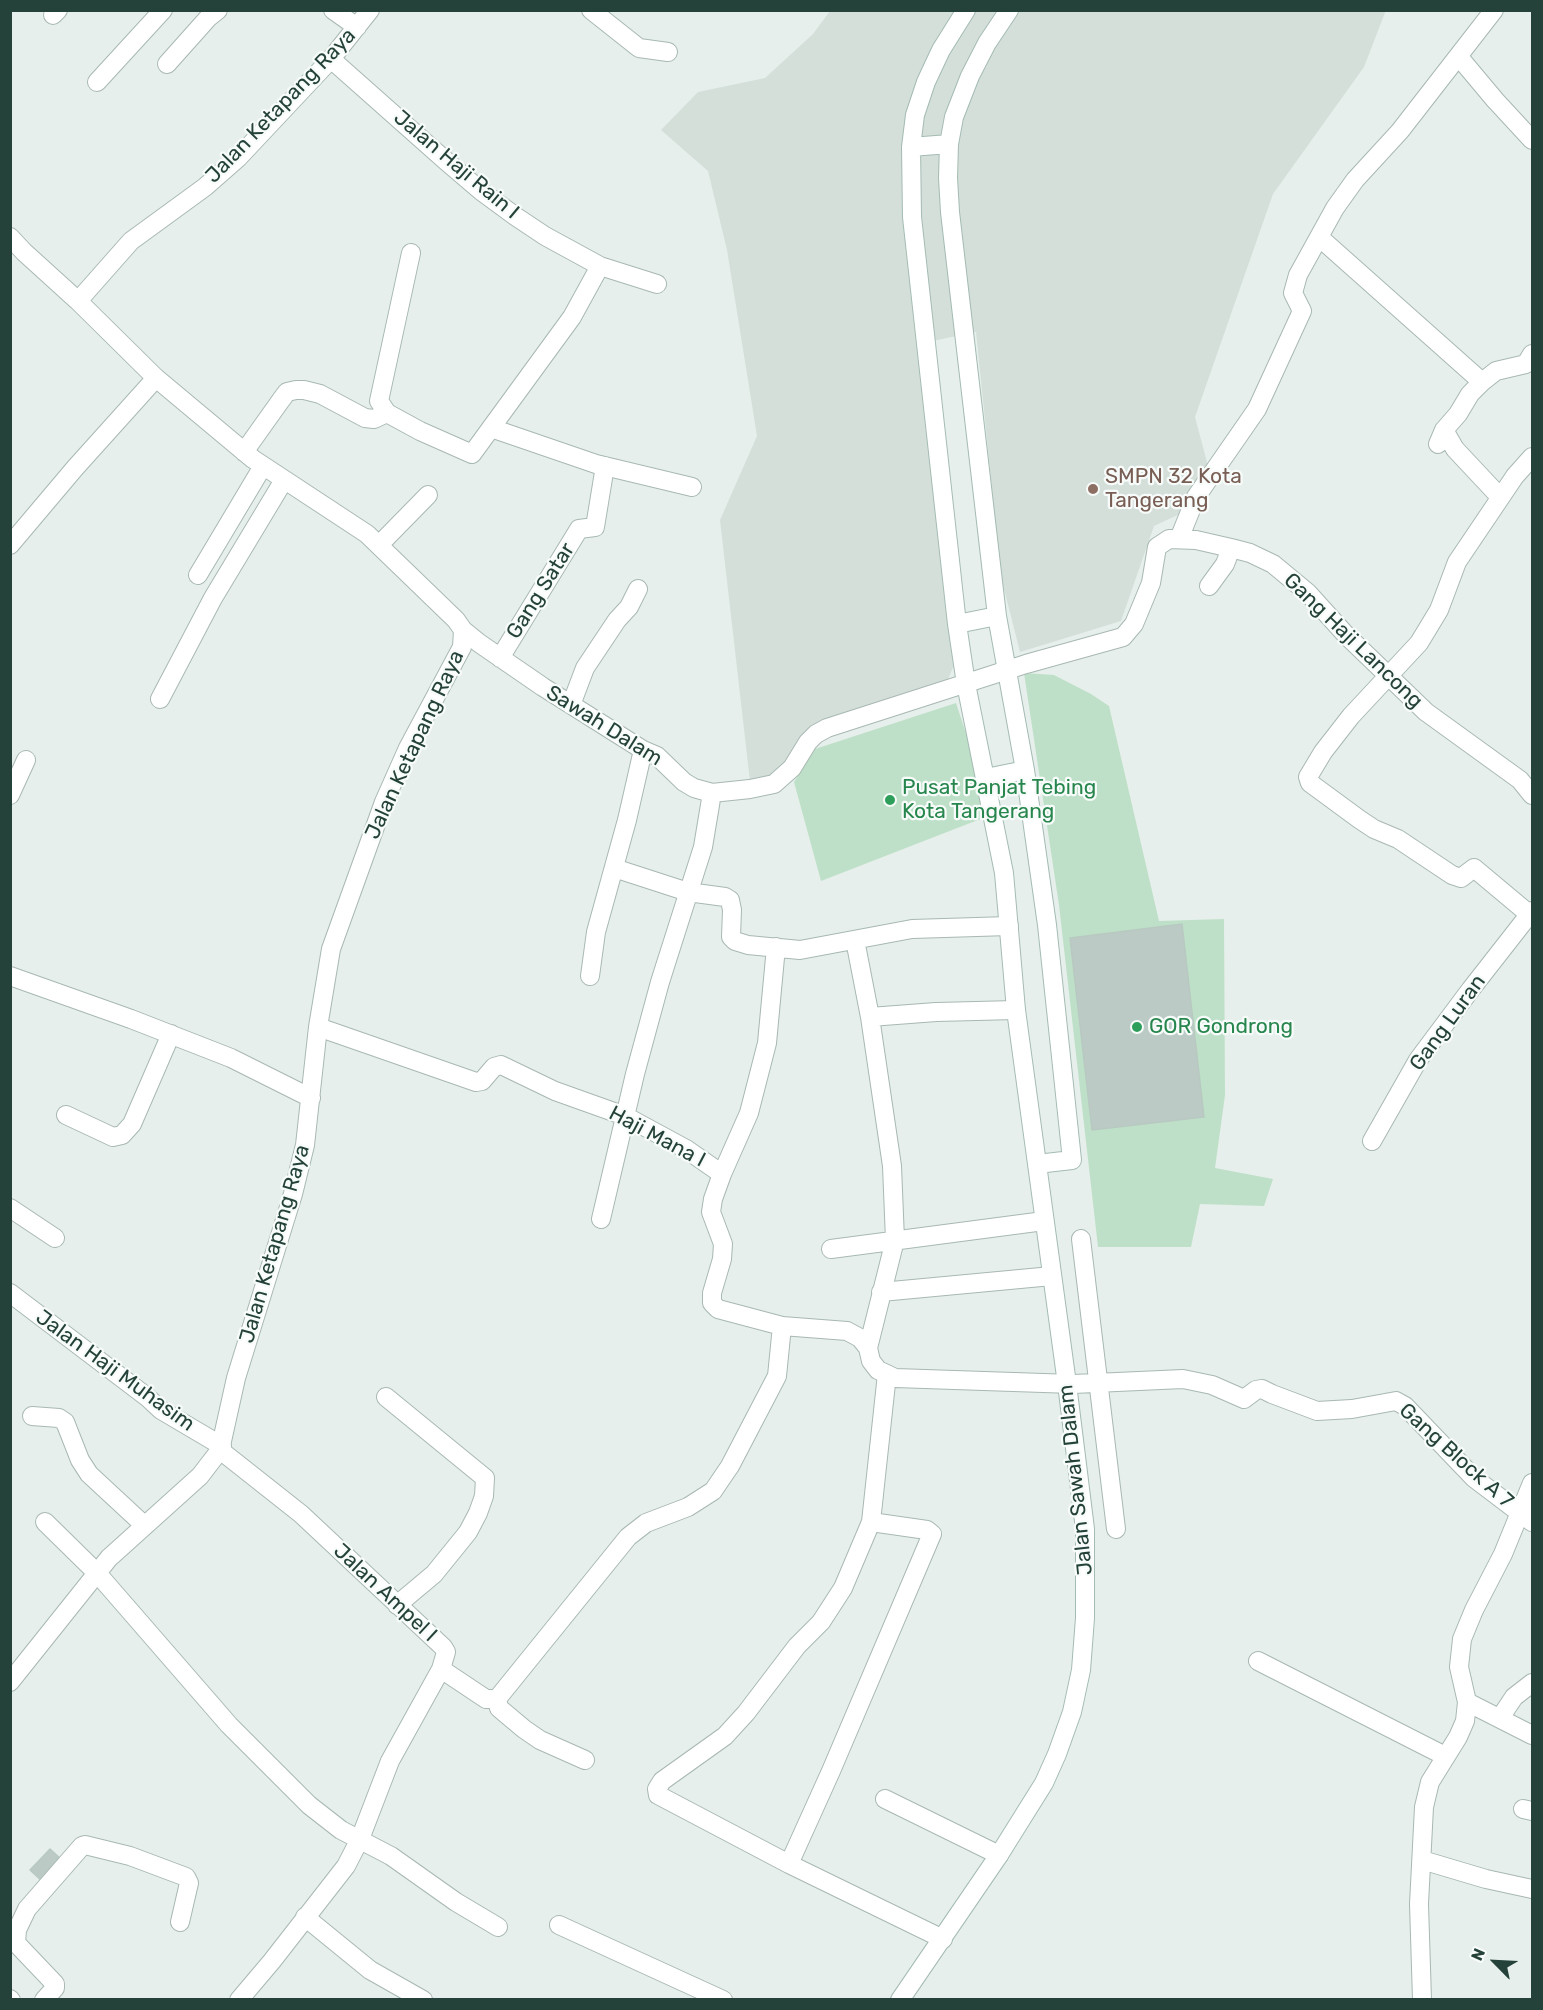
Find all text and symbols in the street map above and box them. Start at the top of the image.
street label: Jalan Ketapang Raya [201,23,361,189]
street label: Jalan Haji Rain I [388,105,524,225]
place label: SMPN 32 Kota Tangerang [1105,464,1242,514]
marker: SMPN 32 Kota Tangerang [1086,482,1100,496]
street label: Gang Satar [502,538,580,644]
street label: Gang Haji Lancong [1278,568,1428,714]
street label: Jalan Ketapang Raya [360,647,470,843]
street label: Sawah Dalam [541,680,667,772]
place label: Pusat Panjat Tebing Kota Tangerang [902,775,1096,825]
marker: Pusat Panjat Tebing Kota Tangerang [883,793,897,807]
street label: Gang Luran [1405,970,1491,1076]
place label: GOR Gondrong [1149,1014,1293,1040]
marker: GOR Gondrong [1130,1020,1144,1034]
street label: Haji Mana I [604,1101,710,1173]
street label: Jalan Ketapang Raya [235,1142,315,1346]
street label: Jalan Haji Muhasim [31,1305,199,1437]
street label: Jalan Sawah Dalam [1053,1383,1099,1577]
street label: Gang Block A 7 [1394,1398,1518,1514]
street label: Jalan Ampel I [328,1539,442,1647]
north arrow [1465,1932,1525,1992]
text: N [1467,1945,1489,1964]

